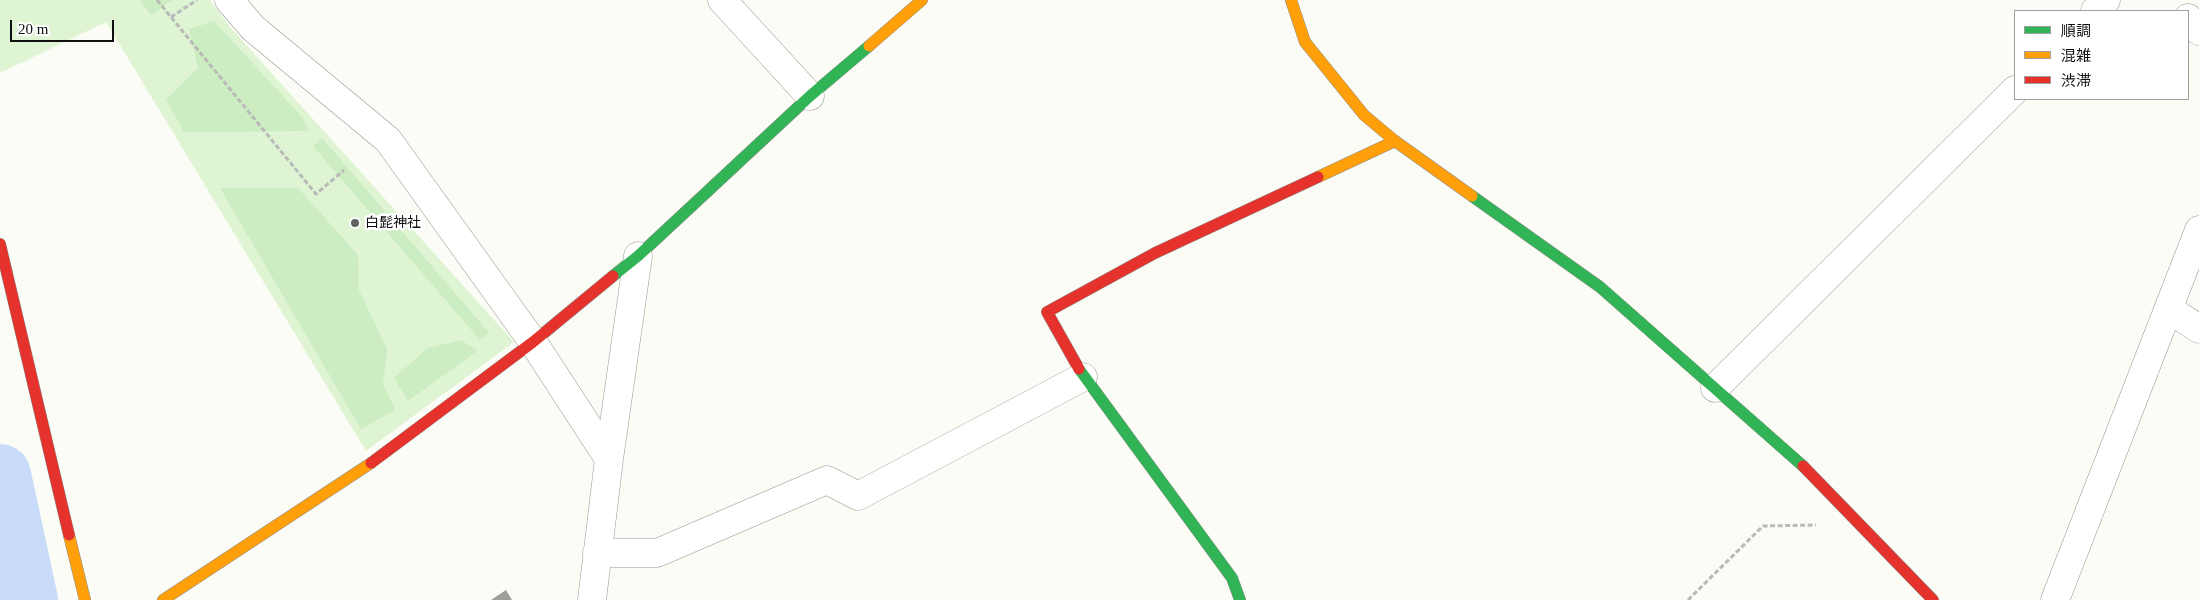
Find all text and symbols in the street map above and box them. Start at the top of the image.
scale bar [12,10,116,42]
legend [2014,10,2189,100]
text: 20 m [18,21,48,37]
text: 順調 [2061,23,2091,39]
text: 混雑 [2061,48,2091,64]
text: 渋滞 [2061,73,2091,89]
place label: 白髭神社 [365,215,421,231]
marker: 白髭神社 [349,217,361,229]

